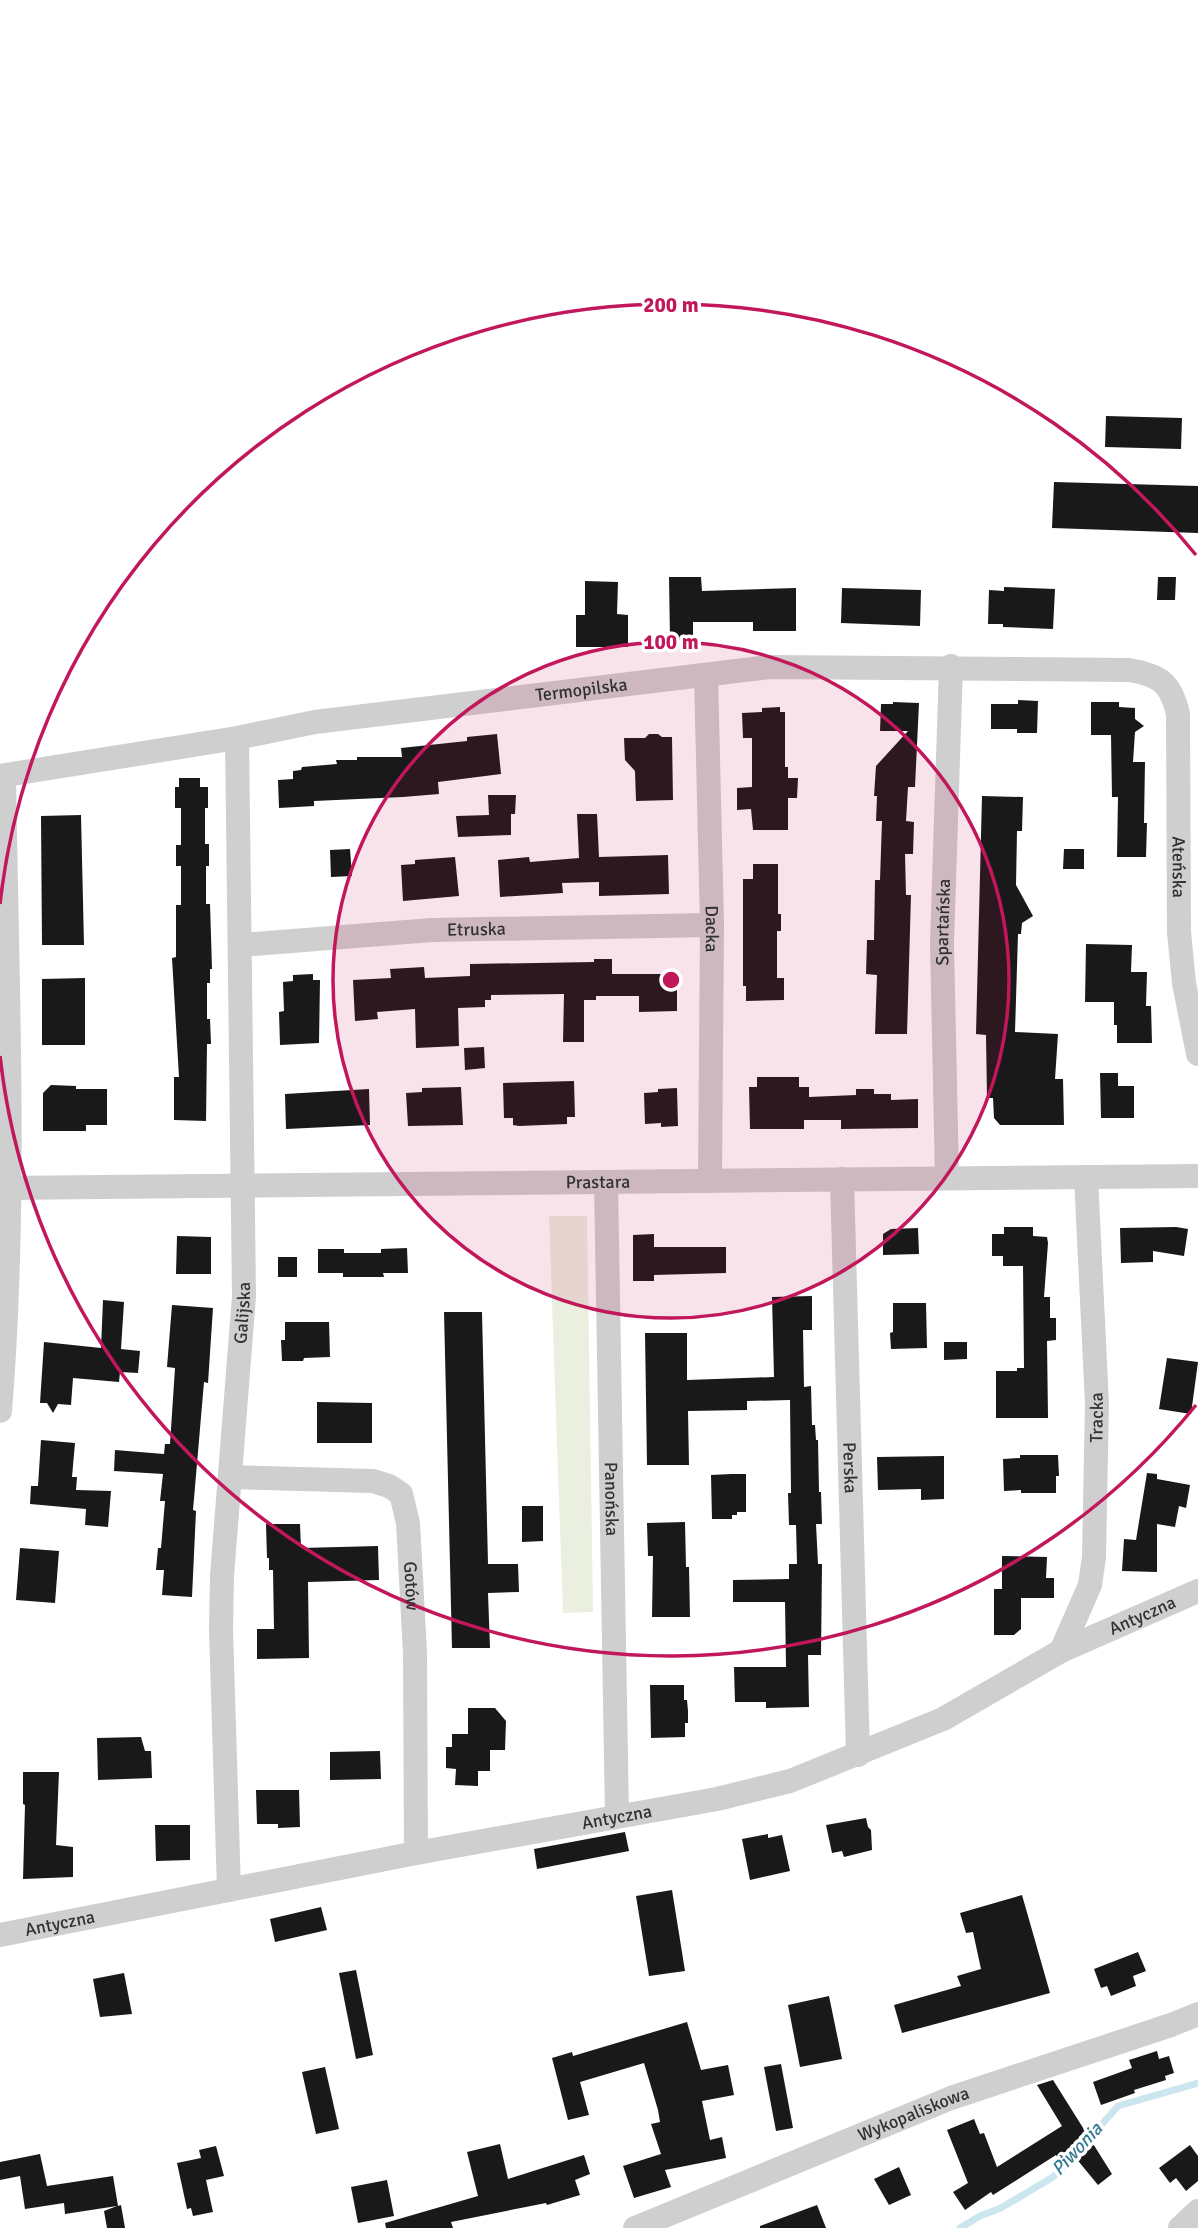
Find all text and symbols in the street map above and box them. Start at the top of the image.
text: 200 m [643,292,699,318]
text: 100 m [643,629,699,655]
street label: Termopilska [534,673,629,706]
street label: Ateńska [1168,836,1190,898]
street label: Spartańska [931,878,955,966]
street label: Dacka [701,905,723,953]
street label: Etruska [447,918,506,941]
centre of rings [659,968,683,992]
street label: Prastara [566,1171,630,1193]
street label: Galijska [229,1282,255,1345]
street label: Tracka [1085,1392,1108,1443]
street label: Perska [838,1442,862,1494]
street label: Panońska [600,1462,623,1536]
street label: Gotów [399,1561,424,1611]
street label: Antyczna [1105,1591,1179,1640]
street label: Antyczna [580,1800,654,1834]
street label: Antyczna [23,1906,97,1941]
street label: Wykopaliskowa [855,2082,972,2146]
water label: Piwonia [1046,2116,1109,2181]

